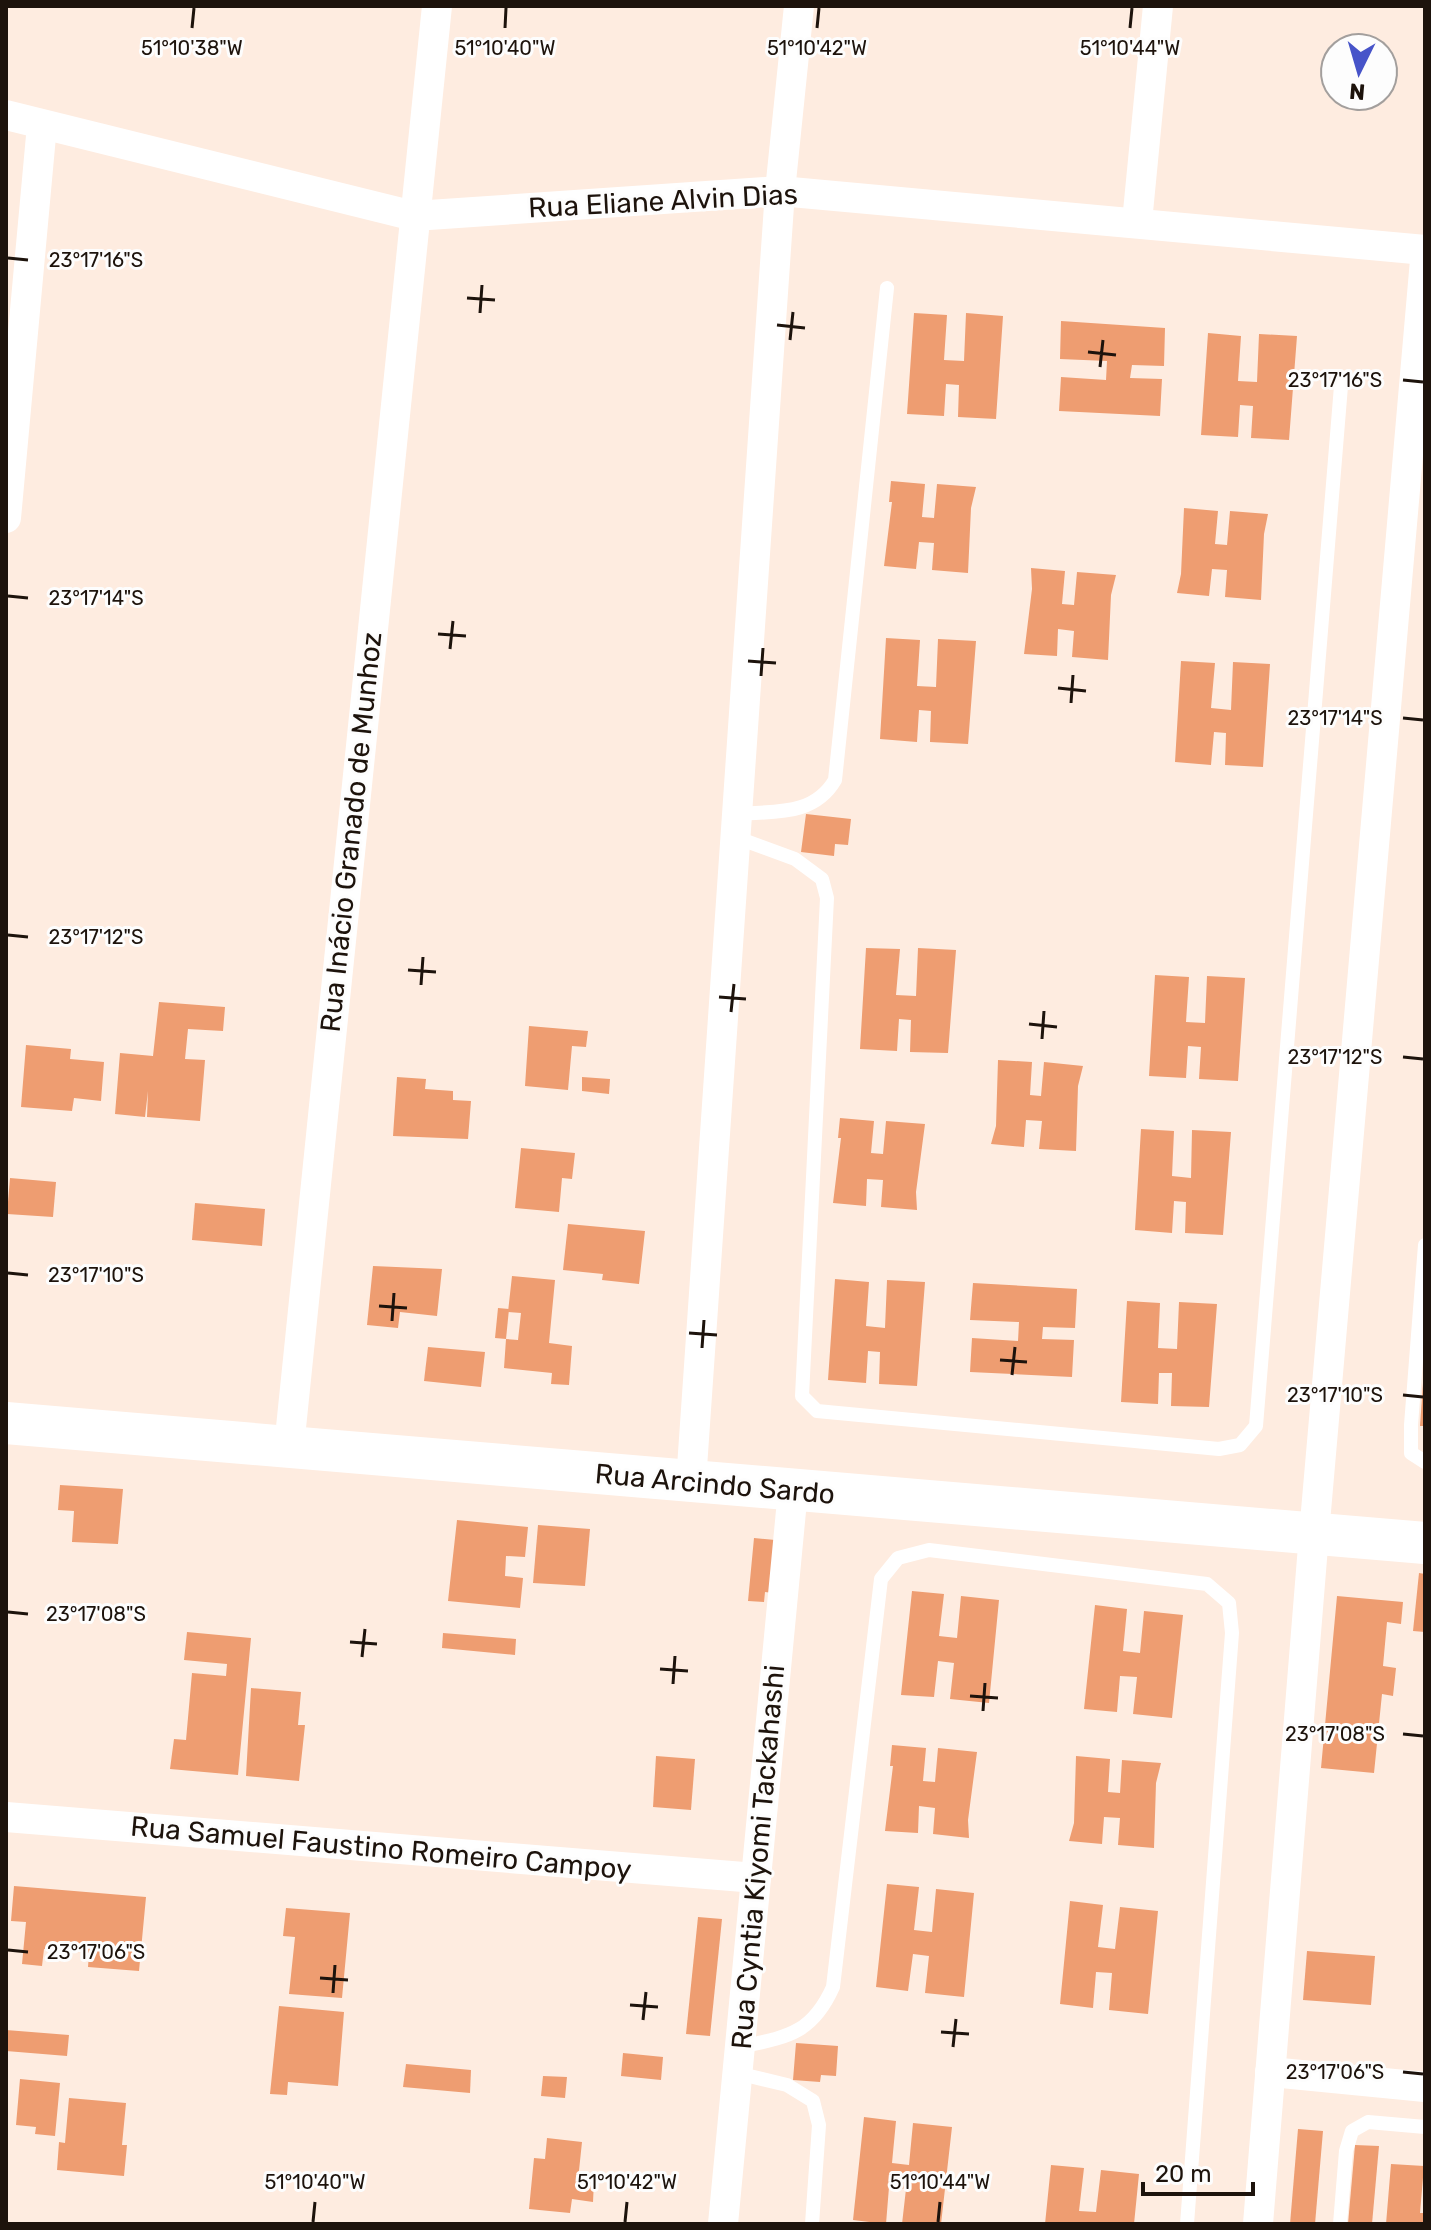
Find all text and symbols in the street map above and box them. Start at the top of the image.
north arrow [1319,32,1399,112]
text: 51°10'38"W [141,36,243,60]
text: 51°10'40"W [454,36,556,60]
text: 51°10'42"W [767,36,867,60]
text: 51°10'44"W [1080,36,1180,60]
text: N [1348,77,1366,106]
street label: Rua Eliane Alvin Dias [527,177,799,225]
text: 23°17'16"S [49,248,143,272]
text: 23°17'16"S [1288,368,1382,392]
text: 23°17'14"S [48,586,144,610]
street label: Rua Inácio Granado de Munhoz [314,630,388,1034]
text: 23°17'14"S [1287,706,1383,730]
text: 23°17'12"S [49,925,143,949]
text: 23°17'12"S [1288,1045,1382,1069]
text: 23°17'10"S [48,1263,144,1287]
text: 23°17'10"S [1287,1383,1383,1407]
street label: Rua Arcindo Sardo [594,1457,836,1511]
text: 23°17'08"S [46,1602,146,1626]
street label: Rua Cyntia Kiyomi Tackahashi [725,1663,791,2051]
text: 23°17'08"S [1285,1722,1385,1746]
street label: Rua Samuel Faustino Romeiro Campoy [129,1810,633,1886]
text: 23°17'06"S [47,1940,145,1964]
text: 23°17'06"S [1286,2060,1384,2084]
scale bar [1143,2146,1253,2196]
text: 20 m [1155,2160,1212,2188]
text: 51°10'40"W [264,2170,366,2194]
text: 51°10'42"W [577,2170,677,2194]
text: 51°10'44"W [890,2170,990,2194]

